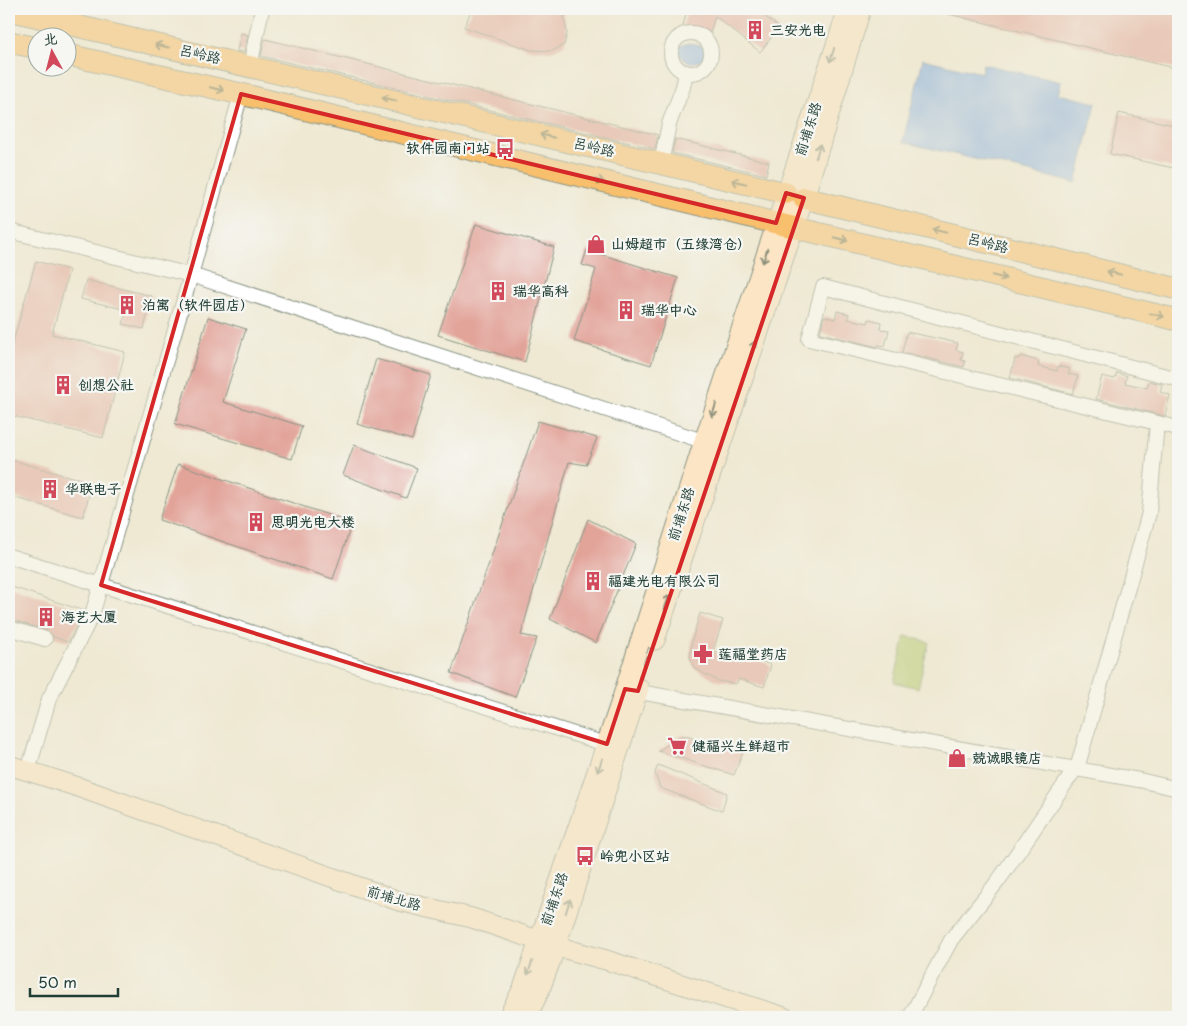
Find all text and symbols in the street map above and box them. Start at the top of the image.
building icon: 三安光电 [744,19,766,41]
place label: 三安光电 [770,19,826,40]
text: 北 [42,27,59,50]
north arrow [28,28,78,78]
street label: 吕岭路 [177,39,223,68]
one-way arrow [155,41,171,50]
one-way arrow [827,47,837,63]
one-way arrow [209,85,225,94]
one-way arrow [381,94,397,103]
street label: 前埔东路 [789,99,826,159]
one-way arrow [539,131,555,140]
street label: 吕岭路 [571,132,617,161]
place label: 软件园南门站 [406,137,490,158]
bus stop icon: 软件园南门站 [494,137,516,159]
one-way arrow [813,144,823,160]
one-way arrow [588,176,604,185]
one-way arrow [731,177,747,186]
one-way arrow [931,226,947,235]
street label: 吕岭路 [965,227,1011,258]
shop icon: 山姆超市（五缘湾仓） [585,233,607,255]
place label: 山姆超市（五缘湾仓） [611,233,751,254]
one-way arrow [833,235,849,244]
one-way arrow [760,248,770,264]
one-way arrow [1106,268,1122,277]
one-way arrow [991,273,1007,282]
building icon: 瑞华高科 [487,280,509,302]
place label: 瑞华高科 [513,280,569,301]
building icon: 泊寓（软件园店） [116,294,138,316]
place label: 泊寓（软件园店） [142,294,254,315]
building icon: 瑞华中心 [615,299,637,321]
place label: 瑞华中心 [641,299,697,320]
one-way arrow [1149,311,1165,320]
one-way arrow [749,341,758,357]
building icon: 创想公社 [52,374,74,396]
place label: 创想公社 [78,374,134,395]
one-way arrow [709,402,718,418]
building icon: 华联电子 [39,478,61,500]
place label: 华联电子 [65,478,121,499]
street label: 前埔东路 [662,484,699,544]
building icon: 思明光电大楼 [245,511,267,533]
place label: 思明光电大楼 [271,511,355,532]
building icon: 福建光电有限公司 [582,570,604,592]
place label: 福建光电有限公司 [608,570,720,591]
one-way arrow [663,595,672,610]
building icon: 海艺大厦 [35,606,57,628]
place label: 海艺大厦 [61,606,117,627]
pharmacy icon: 莲福堂药店 [692,643,714,665]
place label: 莲福堂药店 [718,643,788,664]
supermarket icon: 健福兴生鲜超市 [666,735,688,757]
place label: 健福兴生鲜超市 [692,735,790,756]
shop icon: 兢诚眼镜店 [946,747,968,769]
place label: 兢诚眼镜店 [972,747,1042,768]
one-way arrow [594,757,604,773]
bus stop icon: 岭兜小区站 [574,845,596,867]
place label: 岭兜小区站 [600,845,670,866]
street label: 前埔东路 [534,869,573,929]
street label: 前埔北路 [364,880,424,915]
one-way arrow [564,899,574,915]
one-way arrow [524,960,534,976]
scale bar [30,966,118,998]
text: 50 m [38,970,77,993]

